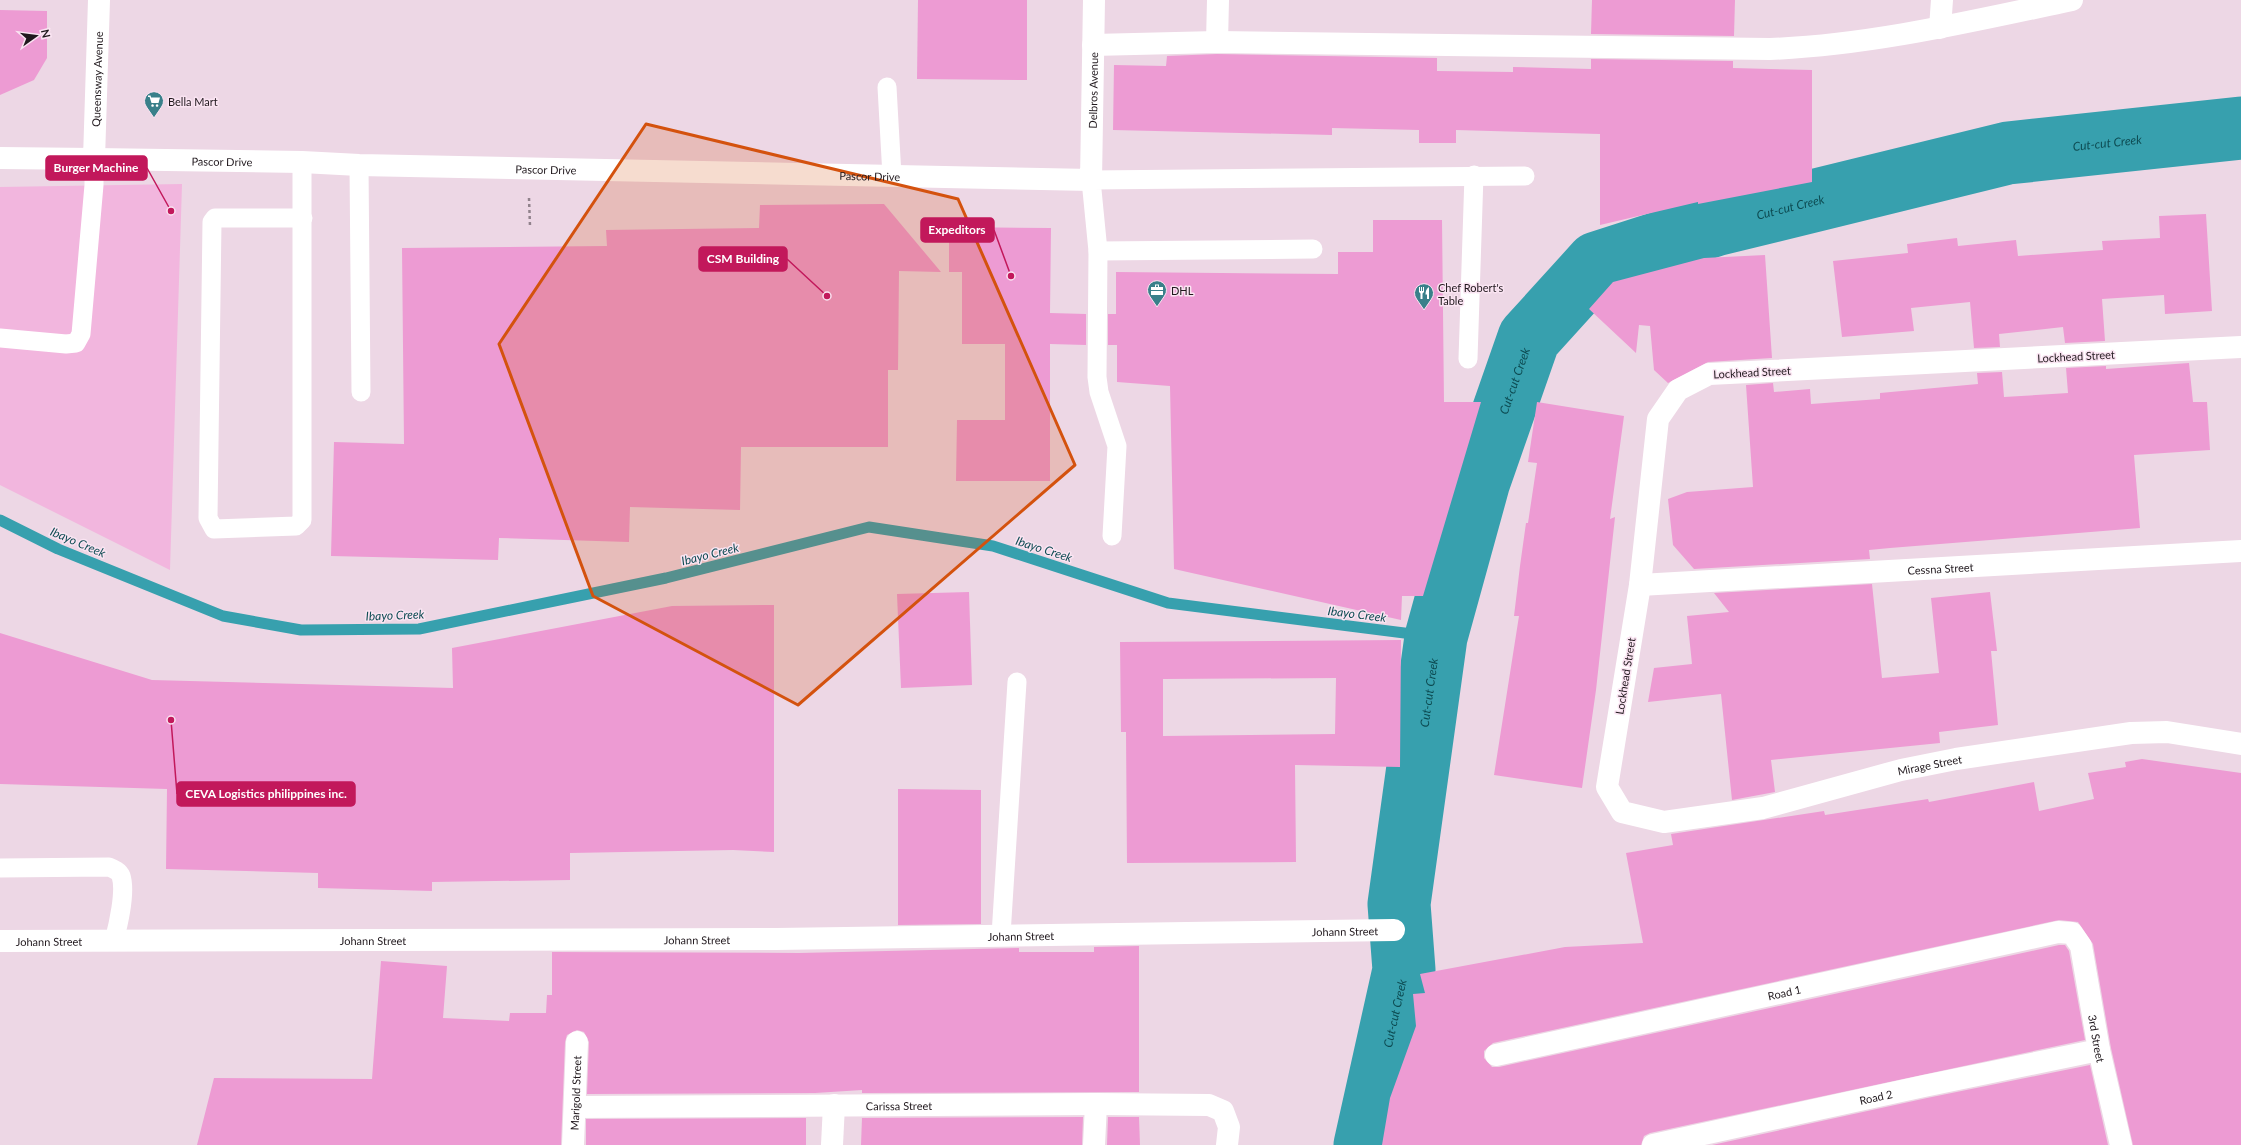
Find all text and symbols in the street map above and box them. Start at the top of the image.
north arrow [16,16,56,56]
text: N [39,28,54,39]
street label: Queensway Avenue [89,31,105,127]
street label: Delbros Avenue [1085,52,1100,129]
supermarket icon: Bella Mart [143,90,165,118]
place label: Bella Mart [168,95,218,108]
water label: Cut-cut Creek [2072,131,2143,154]
street label: Pascor Drive [191,154,253,168]
callout: Burger Machine [46,156,147,180]
text: Burger Machine [54,160,139,175]
street label: Pascor Drive [515,162,577,176]
street label: Pascor Drive [839,168,901,183]
water label: Cut-cut Creek [1755,191,1826,222]
callout: Expeditors [921,218,994,242]
text: Expeditors [928,222,986,237]
callout: CSM Building [699,247,787,271]
text: CSM Building [707,251,780,266]
office icon: DHL [1146,279,1168,307]
place label: Chef Robert's Table [1438,281,1504,307]
restaurant icon: Chef Robert's Table [1413,282,1435,310]
place label: DHL [1171,284,1194,297]
water label: Cut-cut Creek [1495,345,1533,416]
street label: Lockhead Street [2037,347,2115,365]
street label: Lockhead Street [1713,363,1791,381]
water label: Ibayo Creek [48,524,108,560]
water label: Ibayo Creek [1014,533,1075,565]
water label: Ibayo Creek [680,540,741,568]
street label: Cessna Street [1907,560,1974,576]
water label: Ibayo Creek [1327,603,1387,625]
water label: Ibayo Creek [365,606,425,624]
street label: Lockhead Street [1613,637,1638,715]
water label: Cut-cut Creek [1416,657,1441,728]
street label: Mirage Street [1896,752,1963,777]
callout: CEVA Logistics philippines inc. [177,782,355,806]
text: CEVA Logistics philippines inc. [185,786,347,801]
street label: Johann Street [1312,924,1378,938]
street label: Johann Street [988,928,1054,942]
street label: Johann Street [340,933,406,947]
street label: Johann Street [664,933,730,946]
street label: Johann Street [16,934,82,947]
water label: Cut-cut Creek [1379,977,1409,1049]
street label: Road 1 [1766,982,1802,1002]
street label: 3rd Street [2086,1014,2108,1064]
street label: Marigold Street [567,1055,583,1131]
street label: Road 2 [1858,1087,1894,1106]
street label: Carissa Street [866,1098,932,1112]

